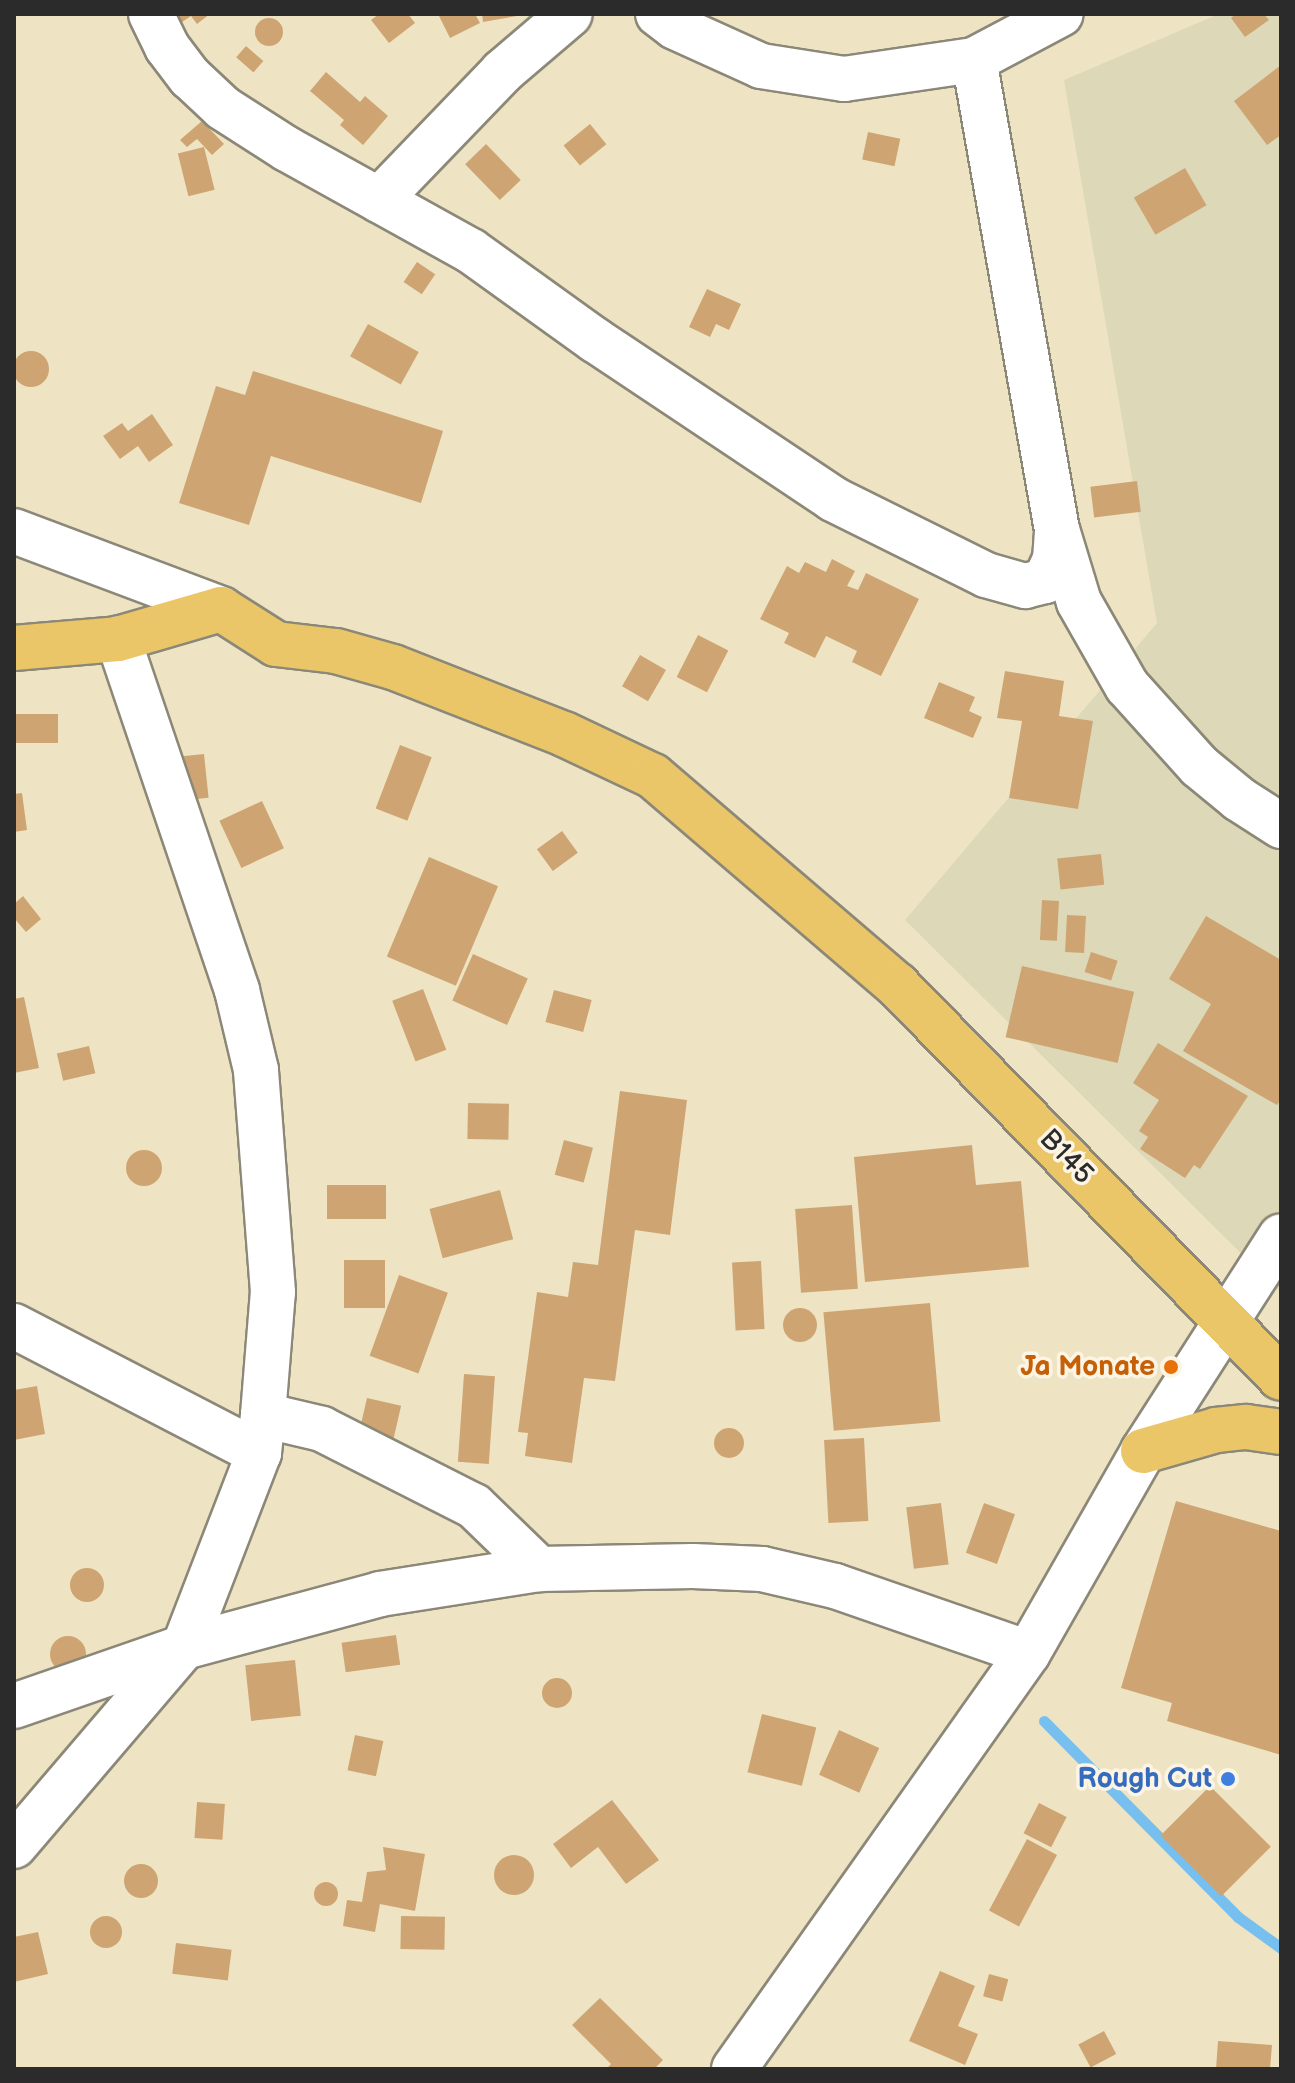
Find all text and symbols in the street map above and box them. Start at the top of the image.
street label: B145 [1032,1123,1100,1191]
place label: Ja Monate [1021,1350,1155,1384]
marker: Ja Monate [1162,1358,1180,1376]
place label: Rough Cut [1077,1762,1212,1796]
marker: Rough Cut [1219,1770,1237,1788]

